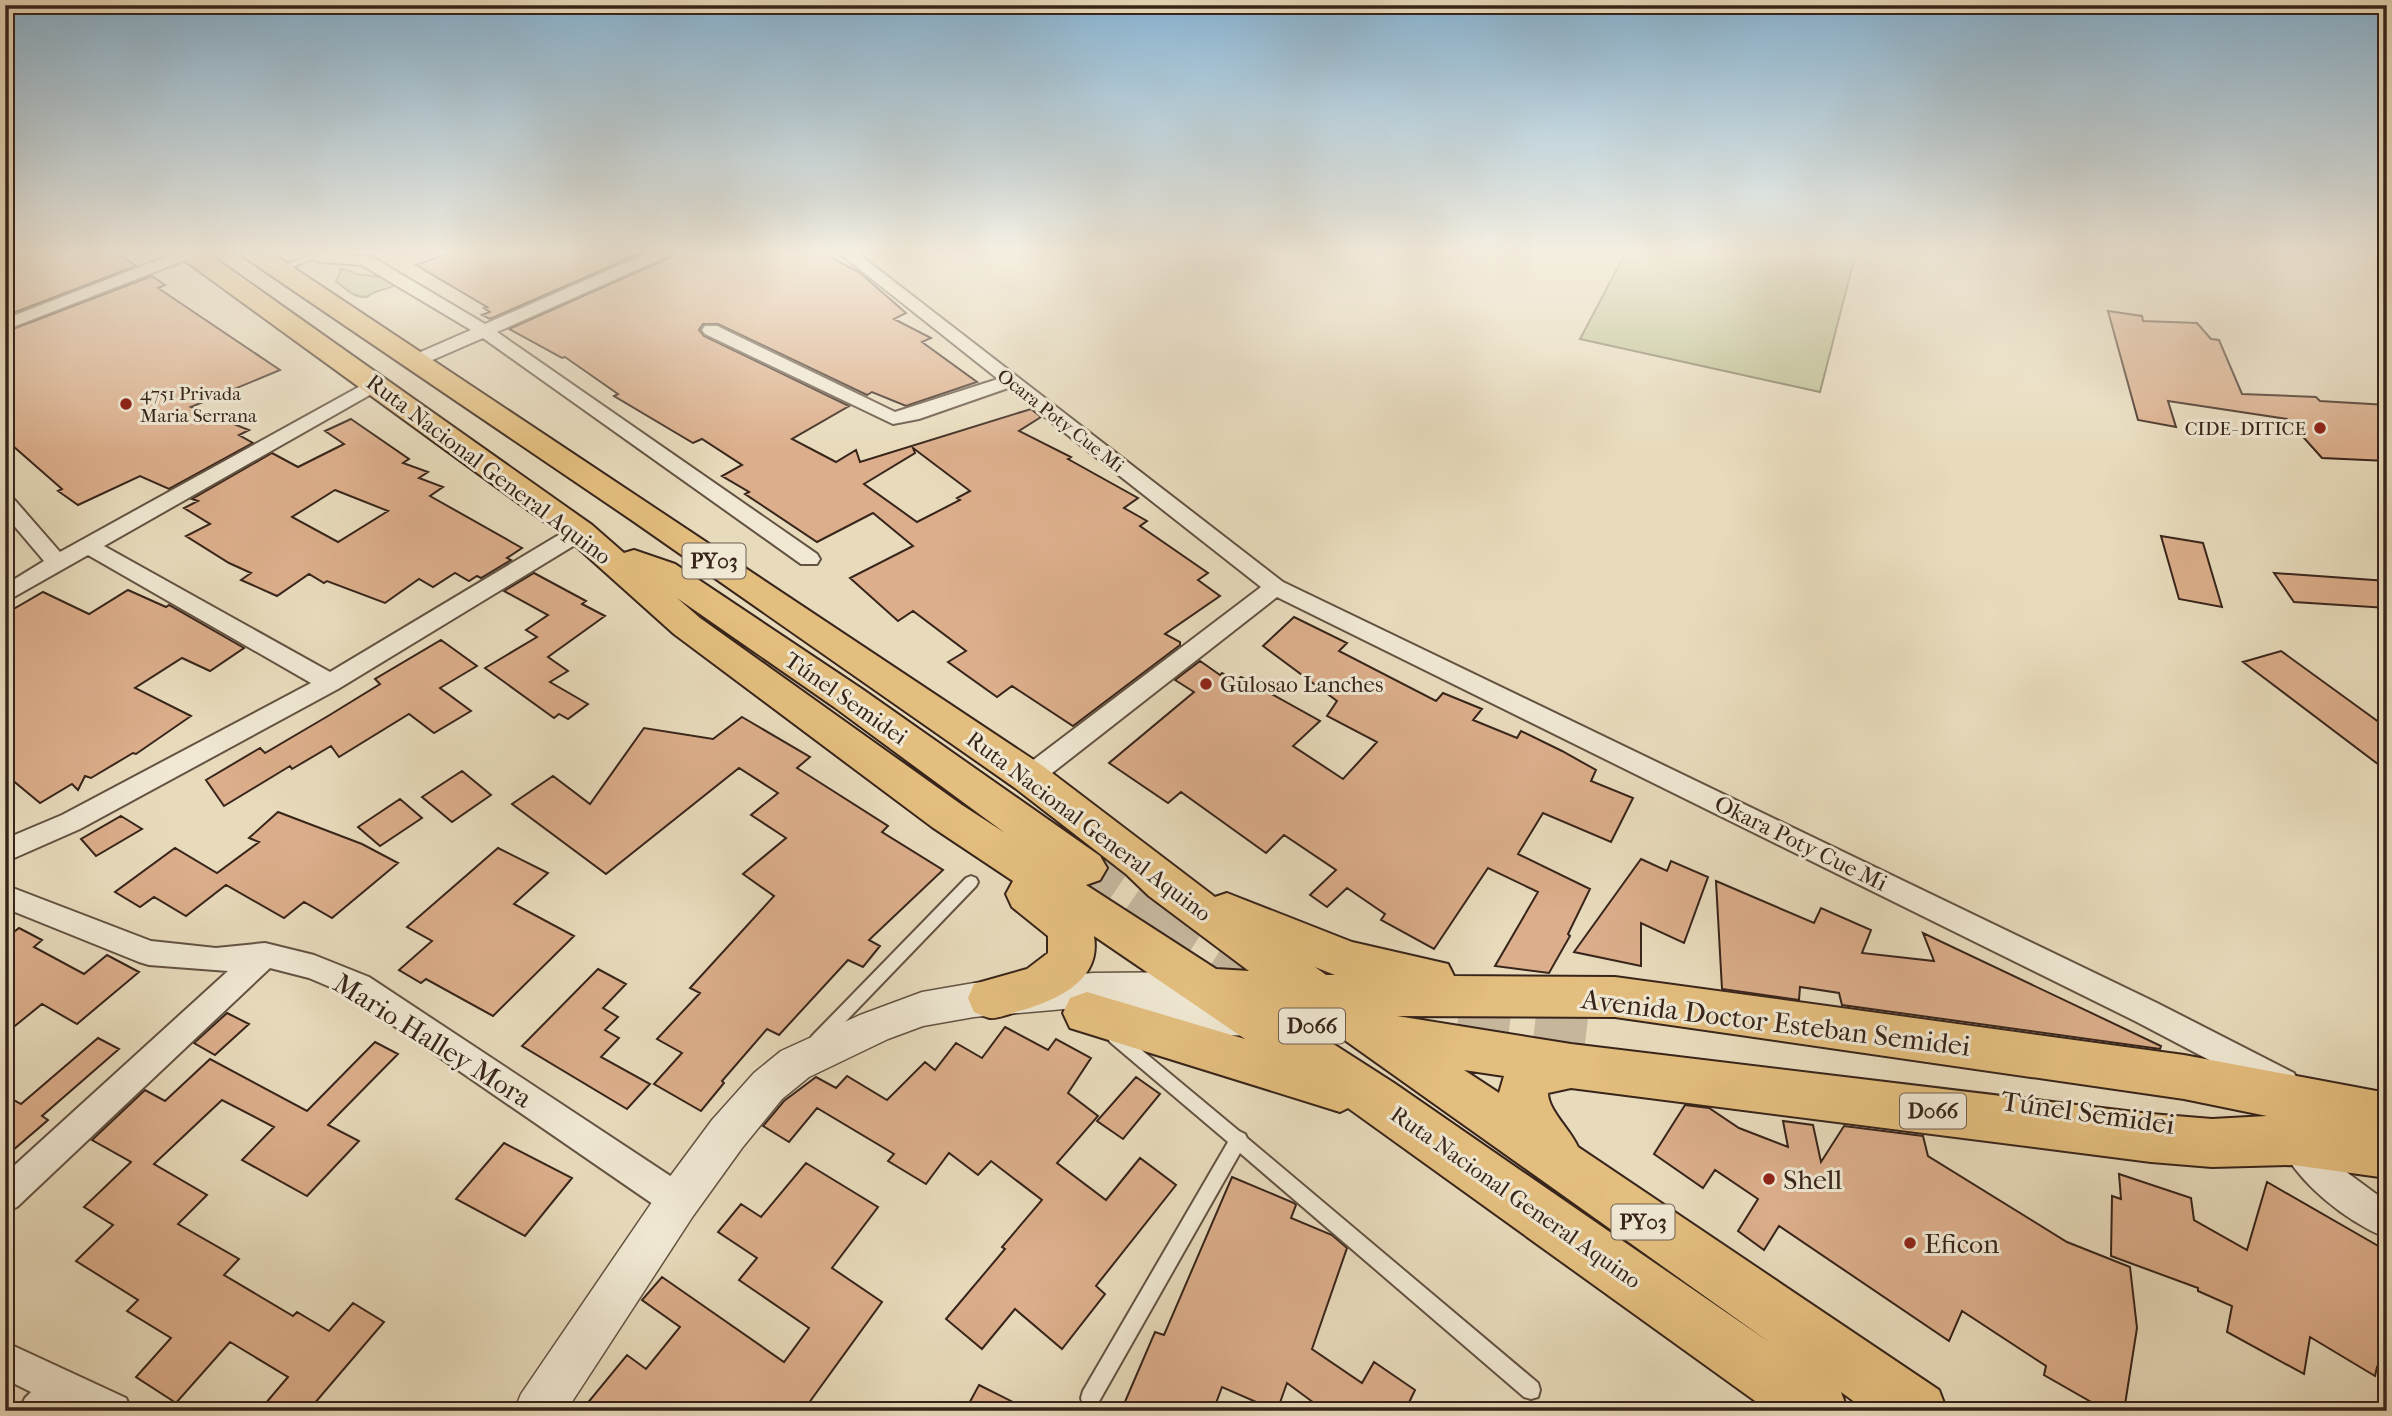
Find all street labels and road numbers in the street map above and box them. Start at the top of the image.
street label: Ocara Poty Cue Mi [993,365,1128,477]
street label: Ruta Nacional General Aquino [361,368,616,570]
road number: PY03 [682,544,746,578]
street label: Túnel Semidei [779,646,912,751]
street label: Ruta Nacional General Aquino [961,725,1216,927]
street label: Okara Poty Cue Mi [1710,790,1892,897]
street label: Mario Halley Mora [327,966,539,1115]
street label: Avenida Doctor Esteban Semidei [1579,982,1972,1063]
road number: D066 [1279,1009,1345,1044]
street label: Túnel Semidei [1999,1084,2177,1141]
road number: D066 [1900,1094,1966,1128]
street label: Ruta Nacional General Aquino [1385,1100,1646,1294]
road number: PY03 [1612,1204,1674,1240]

